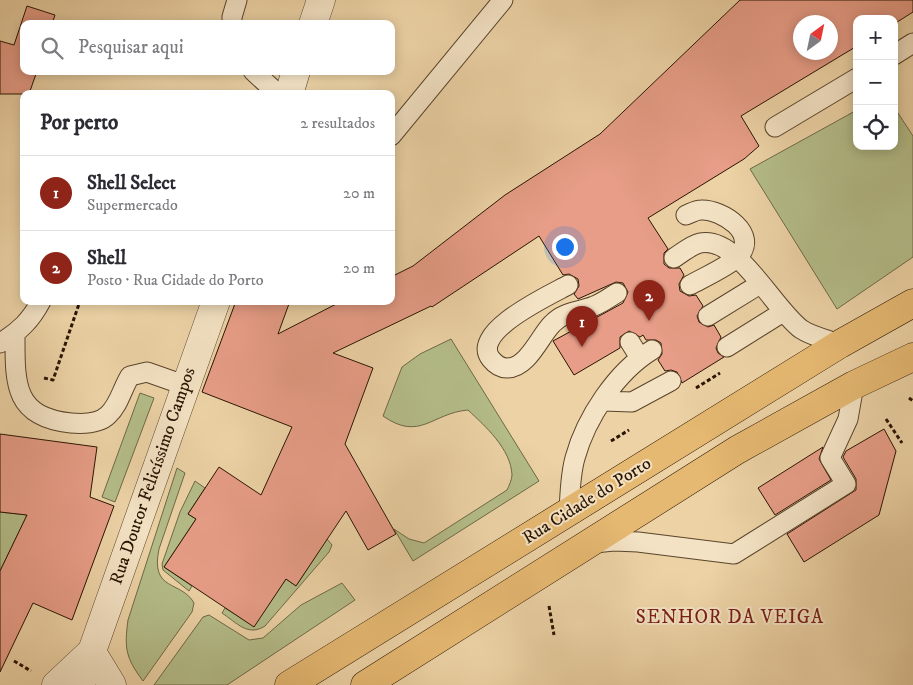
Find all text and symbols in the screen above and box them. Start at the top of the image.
north arrow [793,15,838,60]
map controls [853,15,898,150]
button: + [853,15,898,60]
search box [20,20,395,75]
icon: search [38,34,66,62]
text: Pesquisar aqui [78,36,184,59]
button: − [853,60,898,105]
button: locate [853,105,898,150]
text: Por perto [40,110,118,136]
text: 2 resultados [300,113,375,133]
text: Shell Select [87,172,176,195]
text: 1 [53,183,59,203]
text: 20 m [343,183,375,203]
text: Supermercado [87,195,178,215]
your location [552,234,578,260]
text: Shell [87,247,126,270]
text: 2 [52,258,60,278]
text: 20 m [343,258,375,278]
text: Posto · Rua Cidade do Porto [87,270,264,290]
pin: 2 [633,280,665,321]
pin: 1 [566,306,598,347]
street label: Rua Doutor Felicíssimo Campos [105,365,201,587]
street label: Rua Cidade do Porto [519,453,655,549]
district label: SENHOR DA VEIGA [636,606,824,629]

